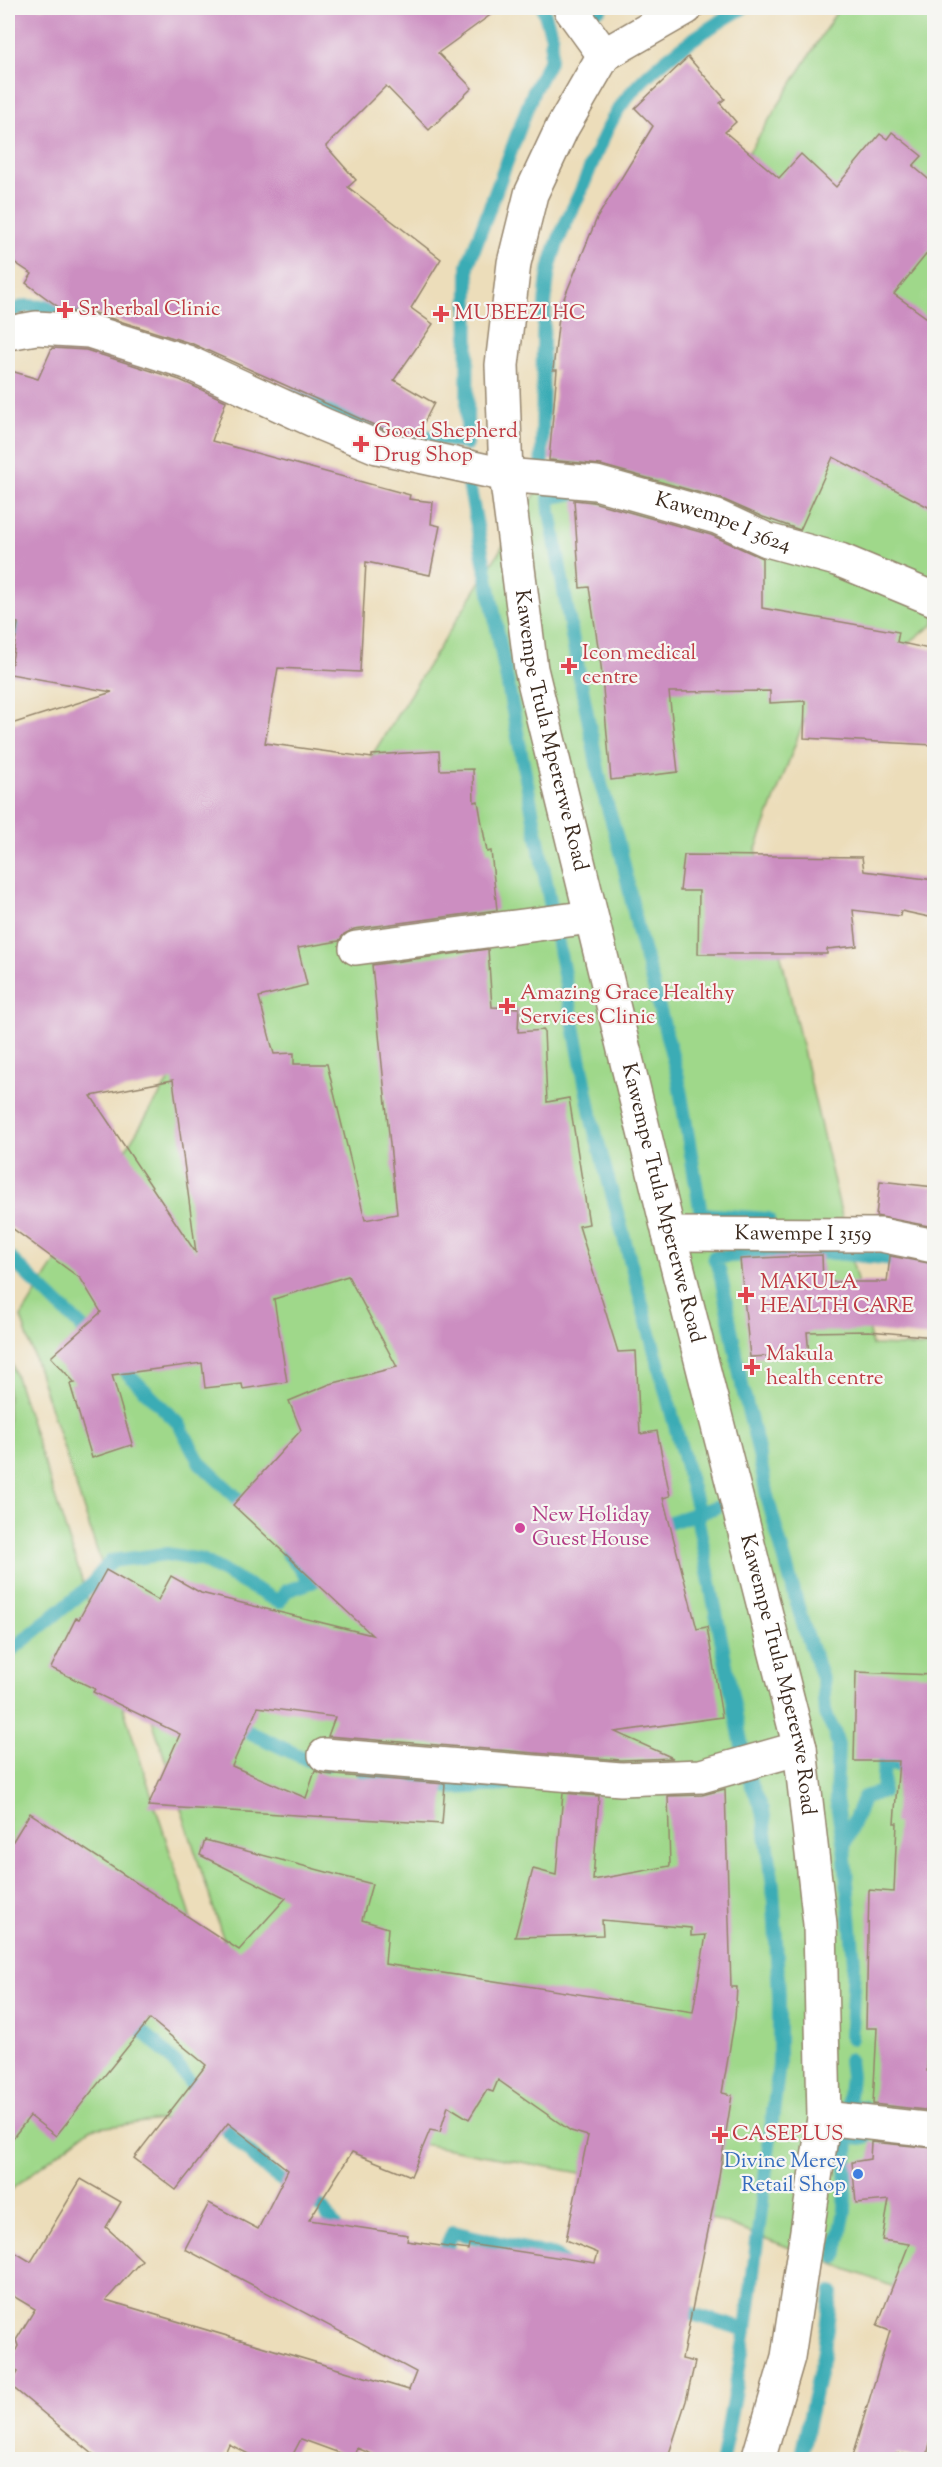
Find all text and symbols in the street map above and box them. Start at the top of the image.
place label: Sr herbal Clinic [78,295,220,325]
place label: MUBEEZI HC [454,299,586,329]
marker: Sr herbal Clinic [56,301,74,319]
marker: MUBEEZI HC [432,305,450,323]
place label: Good Shepherd Drug Shop [374,417,518,471]
marker: Good Shepherd Drug Shop [352,435,370,453]
street label: Kawempe I 3624 [651,485,794,561]
street label: Kawempe Ttula Mpererwe Road [506,588,595,874]
place label: Icon medical centre [582,639,697,693]
marker: Icon medical centre [560,657,578,675]
place label: Amazing Grace Healthy Services Clinic [520,979,735,1033]
marker: Amazing Grace Healthy Services Clinic [498,997,516,1015]
street label: Kawempe Ttula Mpererwe Road [613,1060,711,1346]
street label: Kawempe I 3159 [734,1219,872,1250]
place label: MAKULA HEALTH CARE [760,1268,914,1322]
marker: MAKULA HEALTH CARE [737,1286,755,1304]
place label: Makula health centre [766,1340,884,1394]
marker: Makula health centre [743,1358,761,1376]
place label: New Holiday Guest House [532,1501,650,1555]
marker: New Holiday Guest House [513,1521,527,1535]
street label: Kawempe Ttula Mpererwe Road [731,1531,823,1817]
place label: CASEPLUS [732,2120,844,2150]
marker: CASEPLUS [713,2128,727,2142]
place label: Divine Mercy Retail Shop [724,2147,847,2201]
marker: Divine Mercy Retail Shop [851,2167,865,2181]

